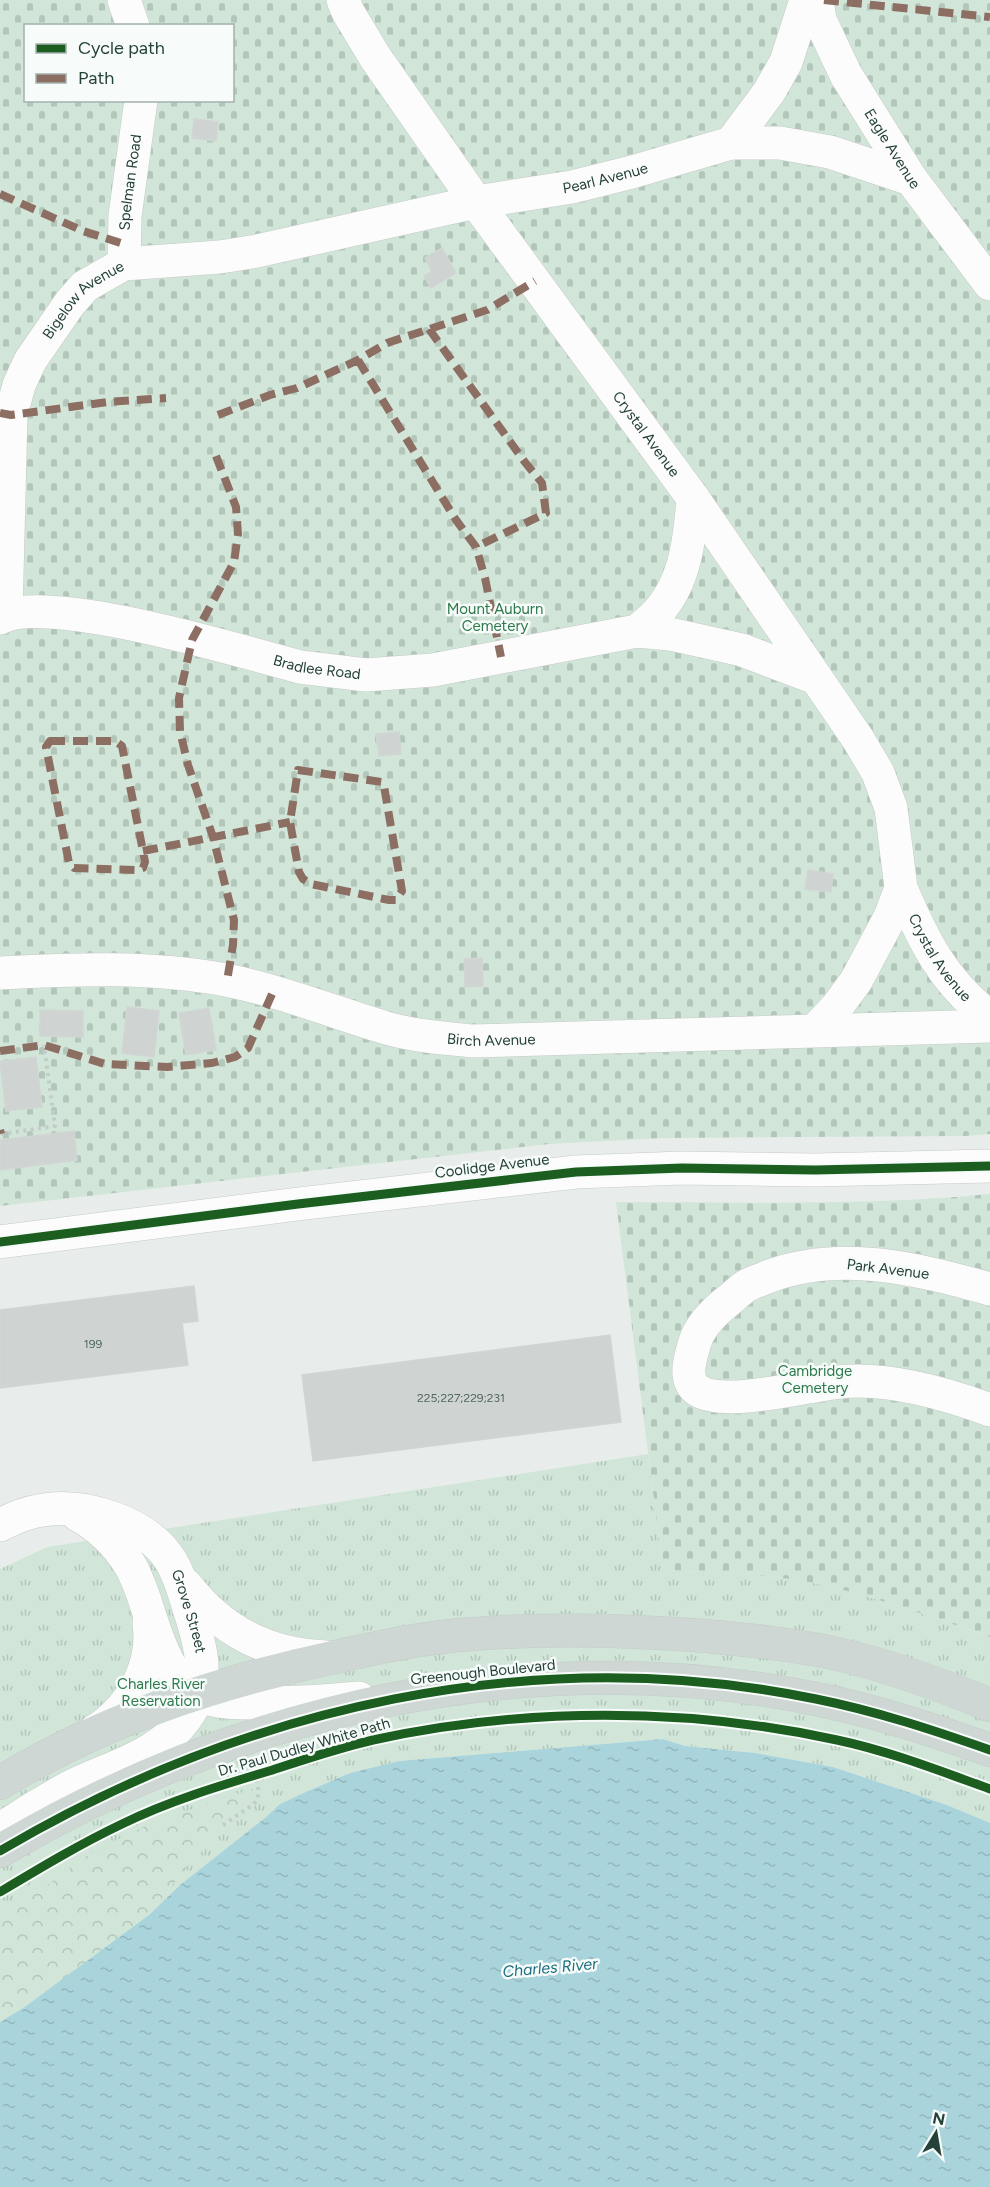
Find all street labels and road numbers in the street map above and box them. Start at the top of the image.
street label: Eagle Avenue [860,105,924,192]
street label: Spelman Road [116,133,145,231]
street label: Pearl Avenue [561,159,650,197]
street label: Bigelow Avenue [39,257,127,343]
street label: Crystal Avenue [609,388,684,481]
street label: Bradlee Road [271,651,362,683]
street label: Crystal Avenue [905,911,975,1005]
street label: Birch Avenue [446,1030,536,1050]
street label: Coolidge Avenue [434,1150,550,1182]
street label: Park Avenue [846,1255,930,1283]
street label: Grove Street [168,1567,210,1655]
street label: Greenough Boulevard [410,1655,556,1689]
street label: Dr. Paul Dudley White Path [216,1714,392,1780]

